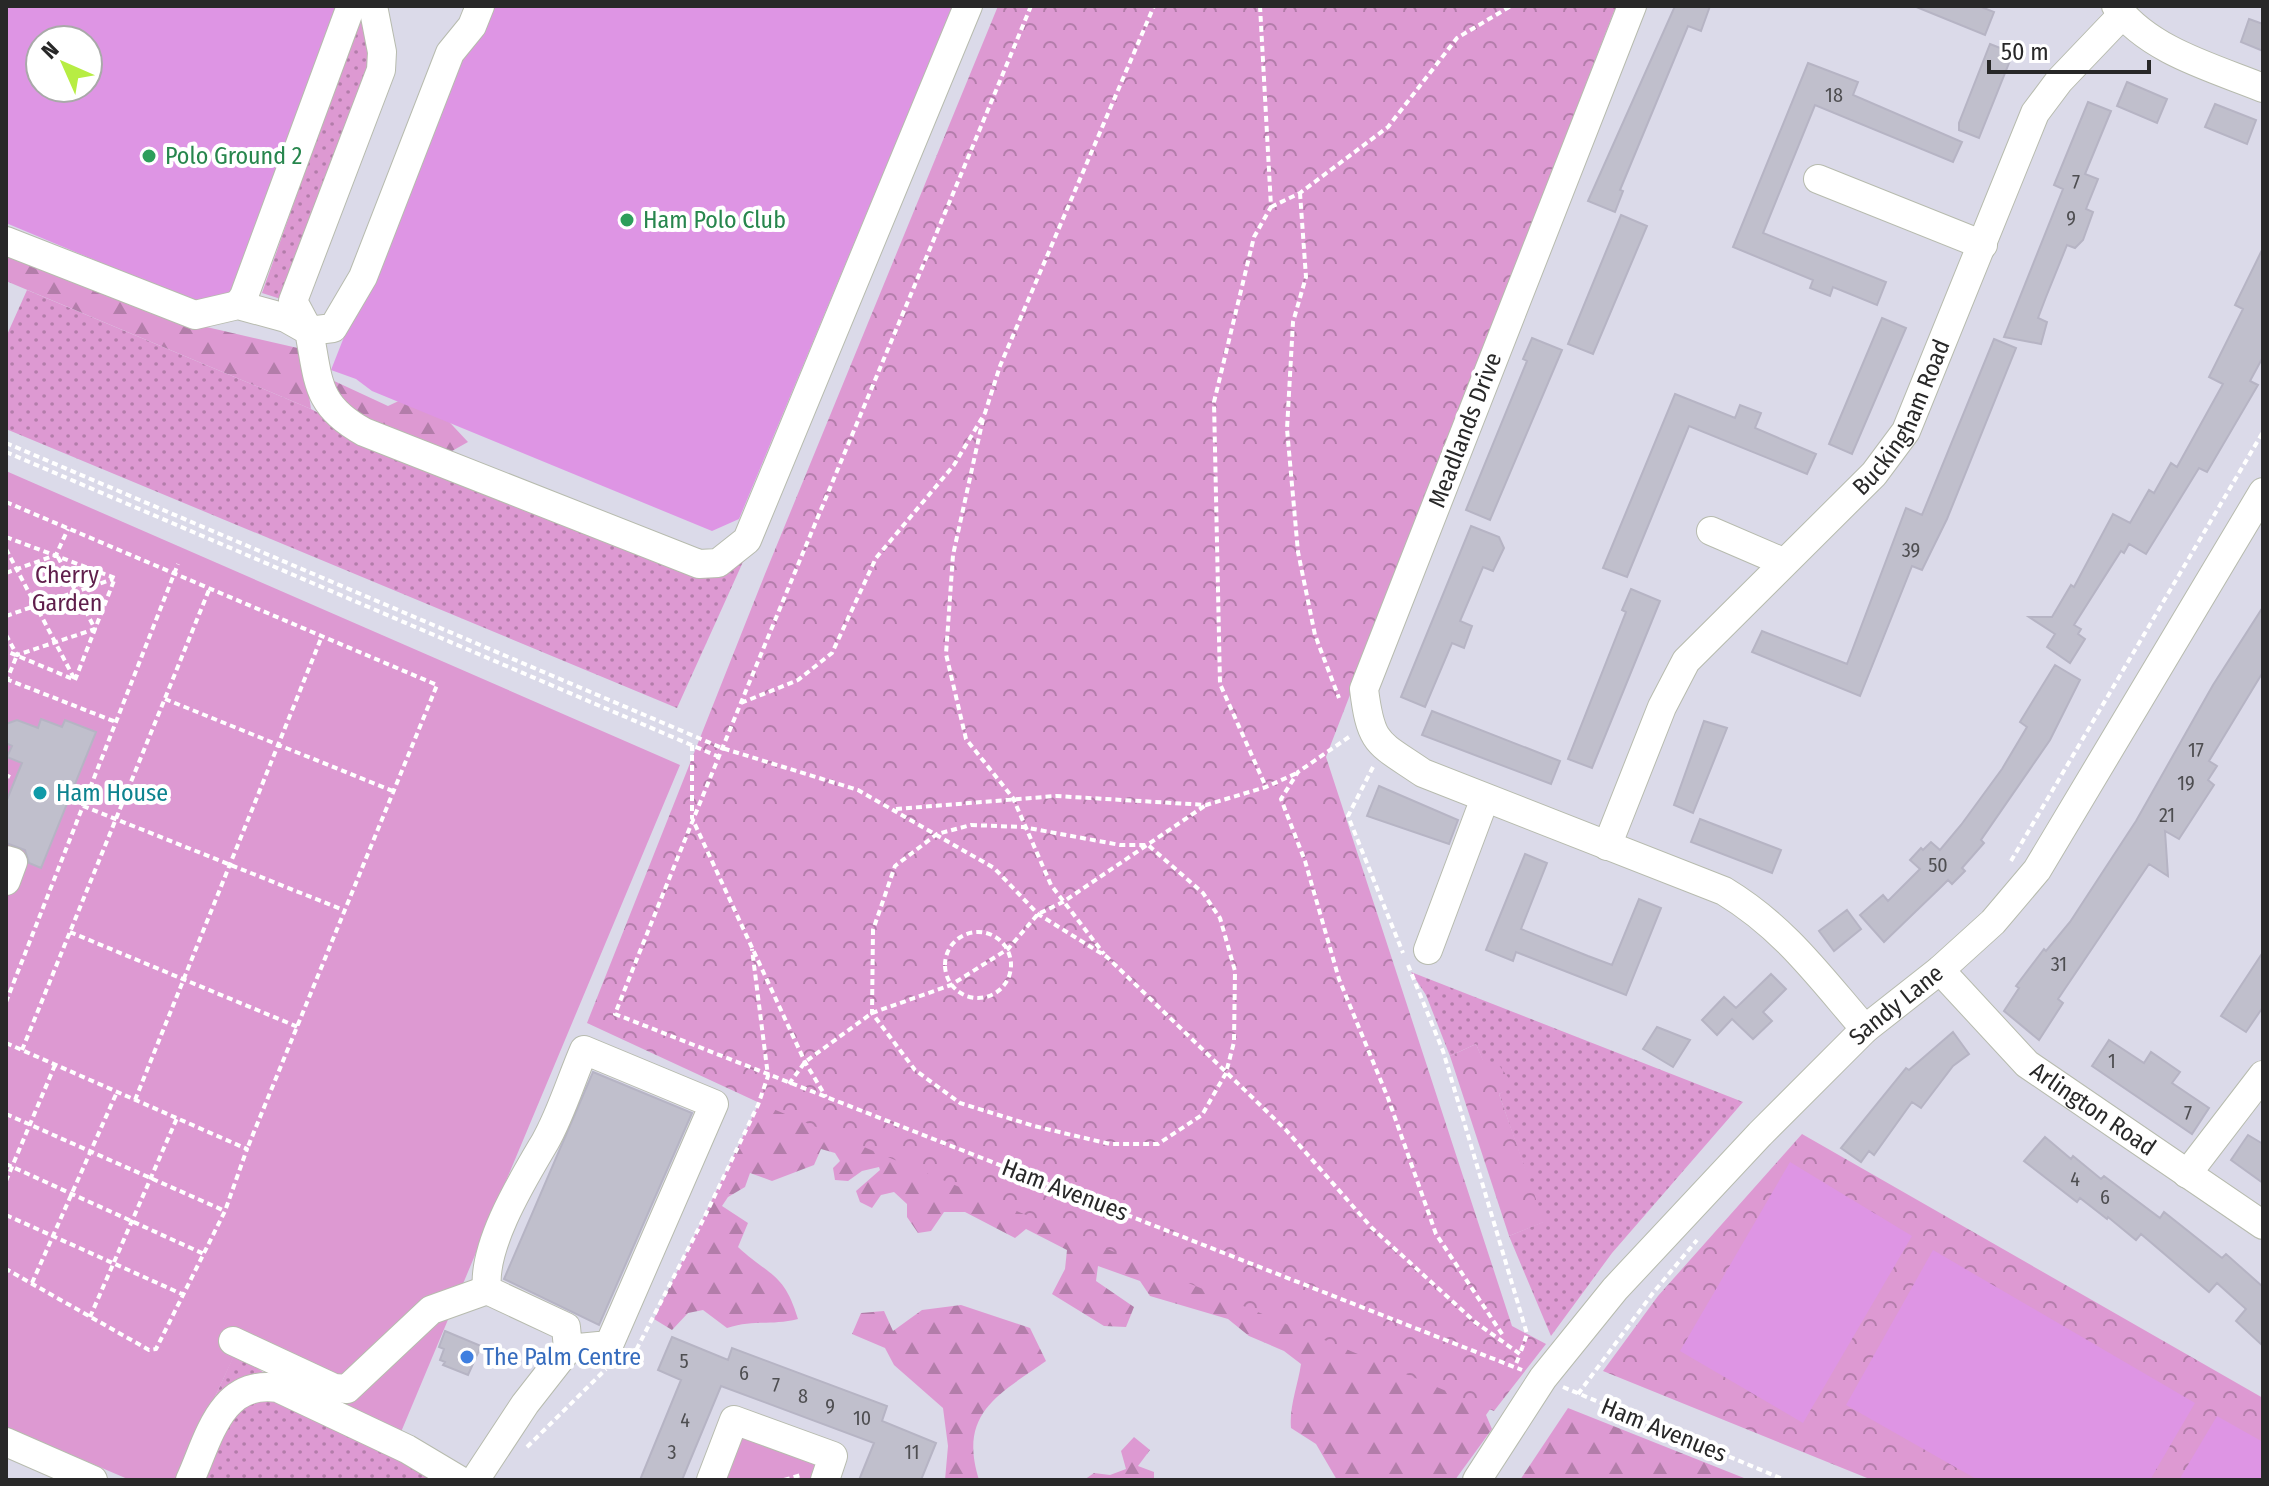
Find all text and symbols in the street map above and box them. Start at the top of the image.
north arrow [24,24,104,104]
scale bar [1989,24,2149,74]
text: N [36,36,64,64]
text: 50 m [2001,38,2049,66]
house number: 18 [1825,83,1843,107]
place label: Polo Ground 2 [165,142,302,170]
marker: Polo Ground 2 [140,147,158,165]
house number: 7 [2072,170,2080,194]
place label: Ham Polo Club [643,206,786,234]
house number: 9 [2066,206,2076,230]
marker: Ham Polo Club [618,211,636,229]
street label: Buckingham Road [1847,335,1956,501]
street label: Meadlands Drive [1423,349,1507,511]
house number: 39 [1902,538,1920,562]
park label: Cherry Garden [32,561,102,617]
house number: 17 [2188,738,2204,762]
house number: 19 [2177,771,2195,795]
place label: Ham House [56,779,168,807]
marker: Ham House [31,784,49,802]
house number: 21 [2159,803,2175,827]
house number: 50 [1928,853,1948,877]
house number: 31 [2051,952,2067,976]
street label: Sandy Lane [1843,959,1949,1051]
house number: 1 [2108,1049,2116,1073]
street label: Arlington Road [2025,1056,2161,1162]
house number: 7 [2184,1101,2192,1125]
street label: Ham Avenues [998,1153,1132,1227]
house number: 4 [2070,1167,2080,1191]
house number: 6 [2100,1185,2110,1209]
place label: The Palm Centre [483,1343,641,1371]
marker: The Palm Centre [458,1348,476,1366]
house number: 5 [679,1349,689,1373]
house number: 6 [739,1361,749,1385]
house number: 7 [772,1373,780,1397]
house number: 8 [798,1384,808,1408]
street label: Ham Avenues [1597,1392,1731,1468]
house number: 9 [825,1394,835,1418]
house number: 10 [853,1406,871,1430]
house number: 4 [680,1408,690,1432]
house number: 3 [667,1440,677,1464]
house number: 11 [904,1440,920,1464]

